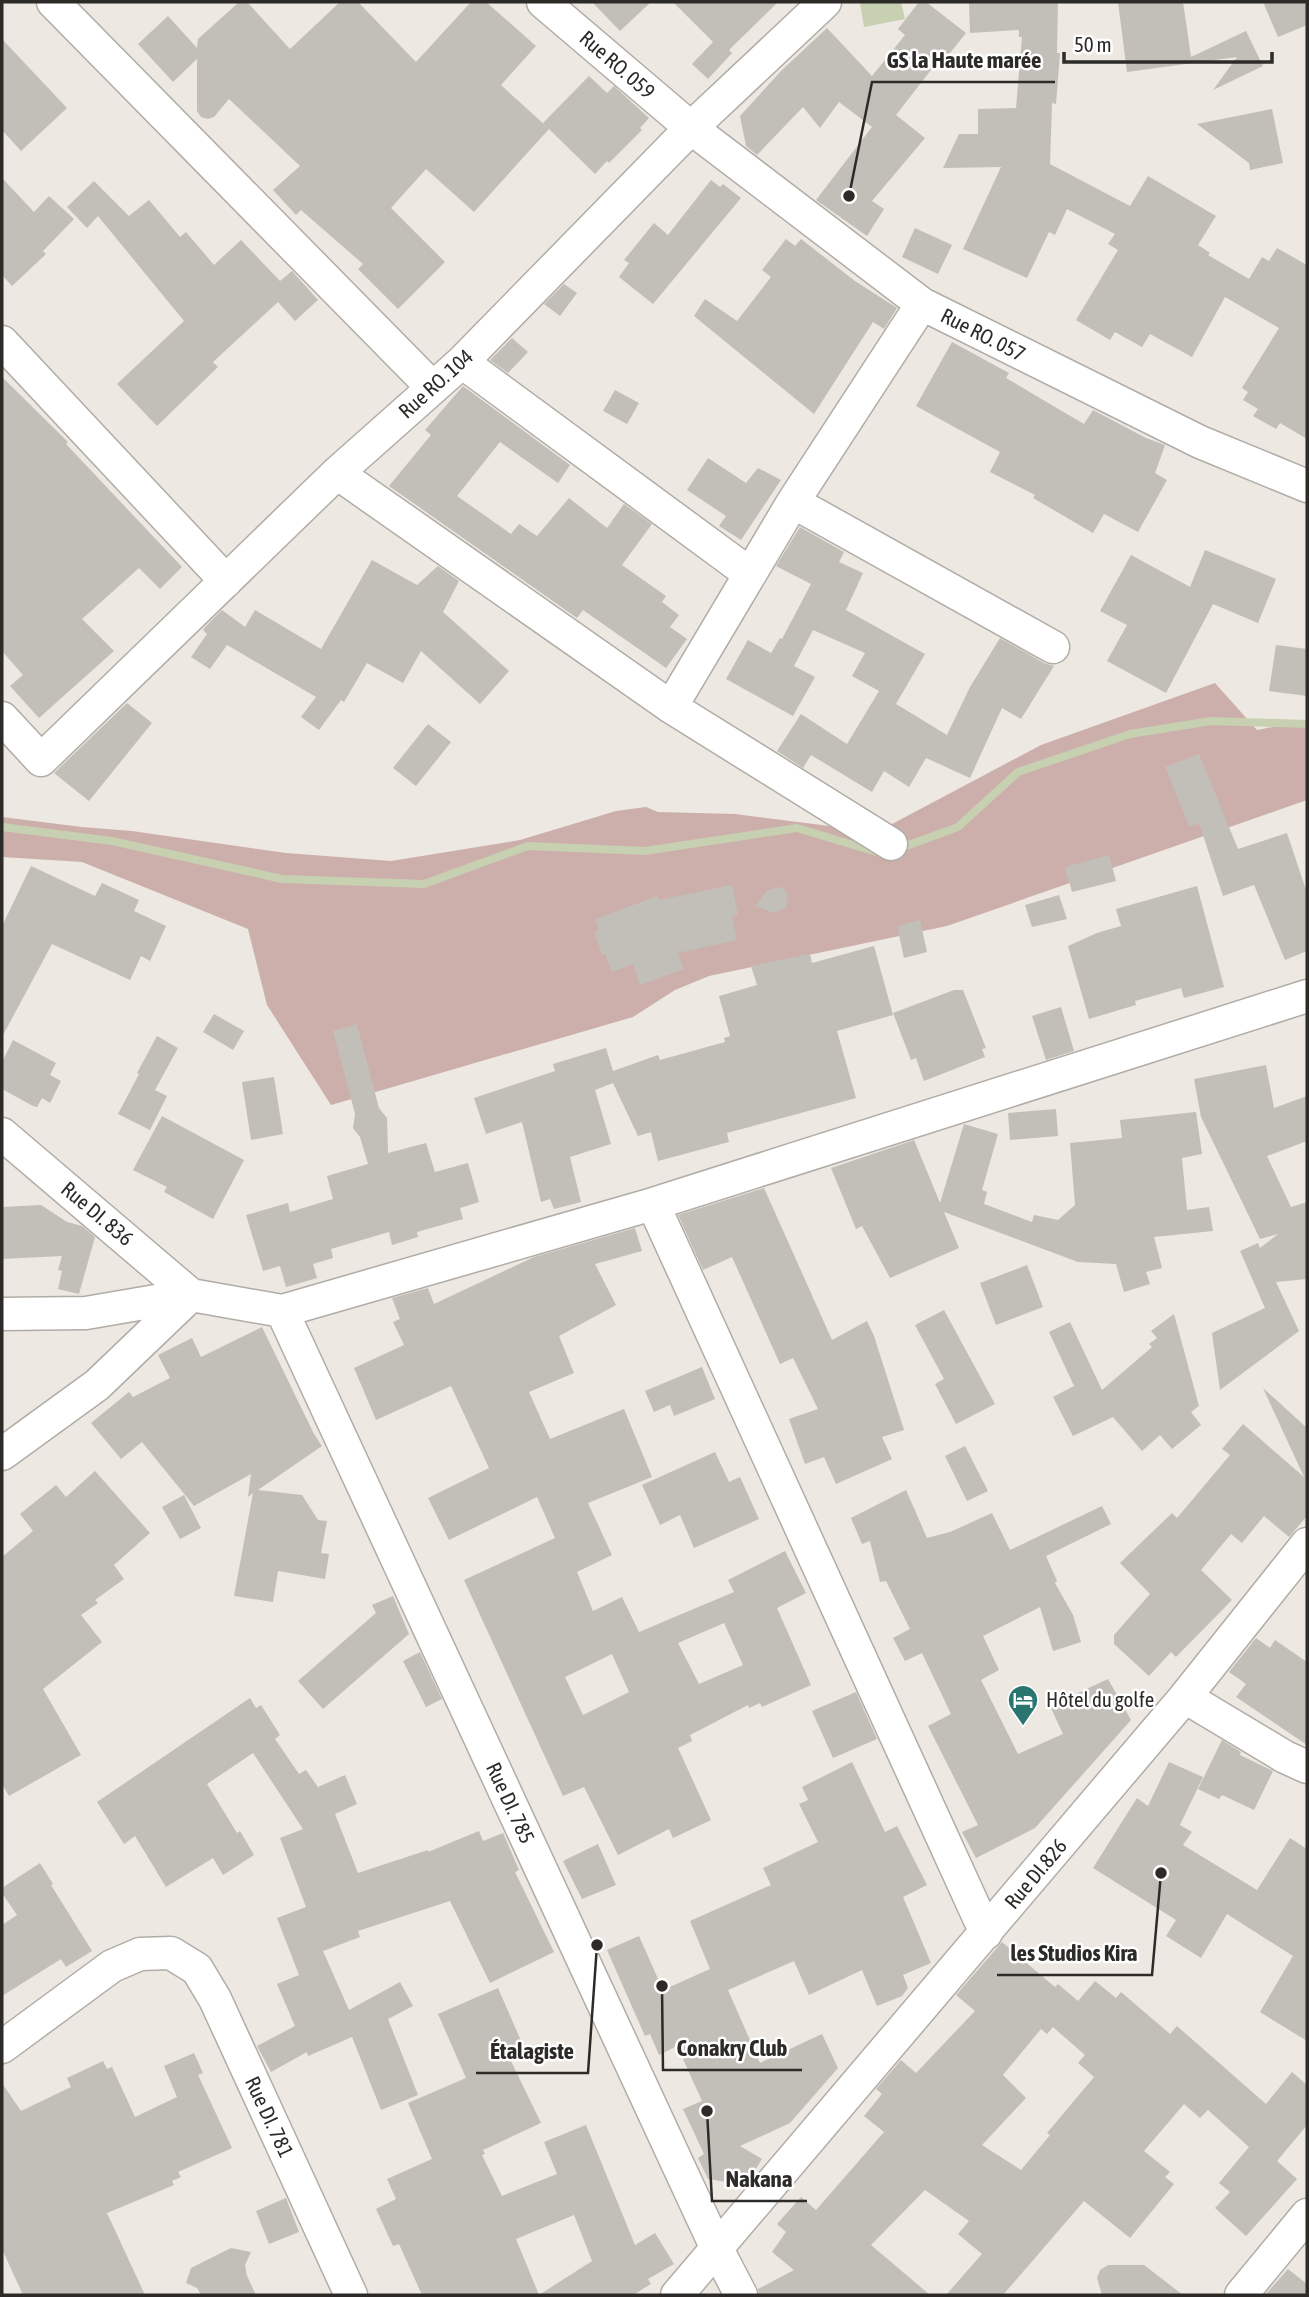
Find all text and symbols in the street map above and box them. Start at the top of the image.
scale bar [1064,21,1272,65]
street label: Rue RO. 059 [575,25,660,103]
text: 50 m [1074,32,1112,56]
callout: GS la Haute marée [872,38,1055,82]
text: GS la Haute marée [887,47,1041,73]
street label: Rue RO. 057 [937,303,1030,366]
street label: Rue RO. 104 [393,344,477,423]
street label: Rue DI. 836 [57,1176,139,1250]
hotel icon: Hôtel du golfe [1006,1683,1040,1727]
place label: Hôtel du golfe [1046,1687,1154,1711]
street label: Rue DI. 785 [482,1758,540,1847]
street label: Rue DI.826 [999,1834,1071,1913]
callout: les Studios Kira [997,1931,1152,1975]
text: les Studios Kira [1011,1940,1138,1966]
callout: Conakry Club [663,2026,802,2070]
callout: Étalagiste [476,2029,588,2073]
text: Conakry Club [677,2035,788,2061]
text: Étalagiste [490,2038,574,2064]
street label: Rue DI. 781 [241,2072,299,2161]
callout: Nakana [712,2157,807,2201]
text: Nakana [726,2166,793,2192]

